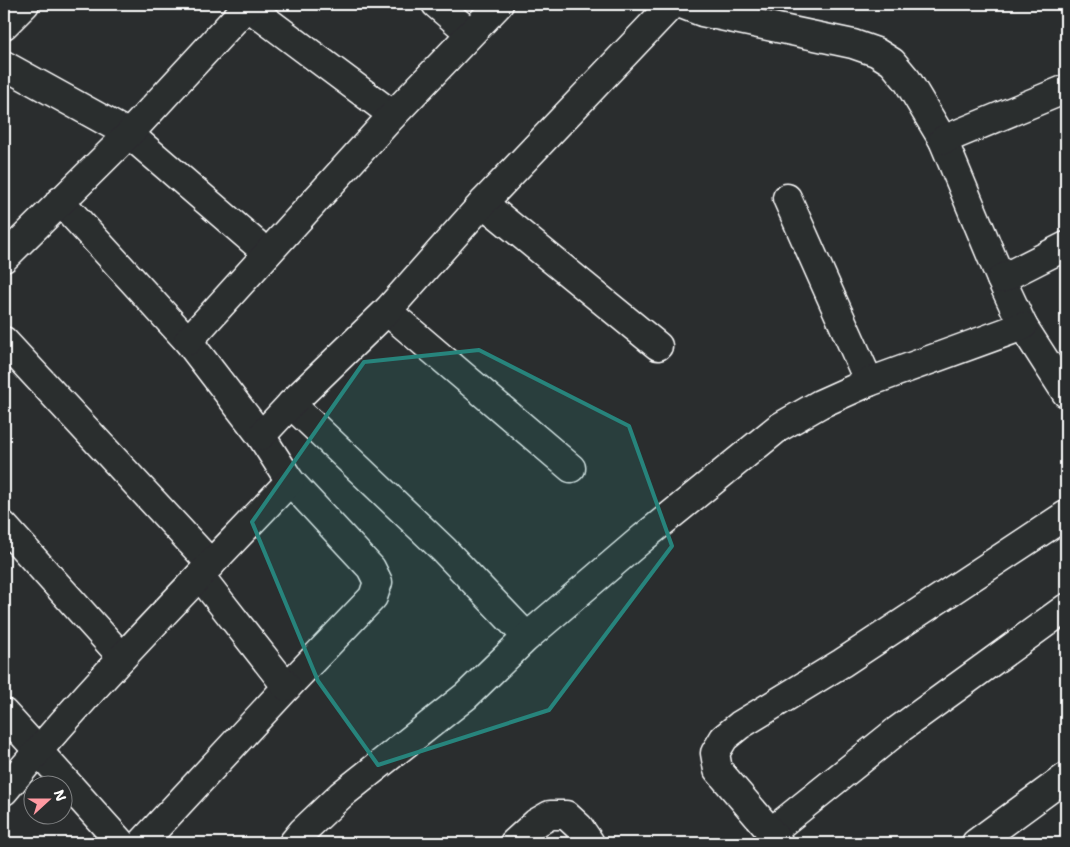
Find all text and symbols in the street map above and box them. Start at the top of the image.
north arrow [22,774,72,824]
text: N [50,787,71,804]

